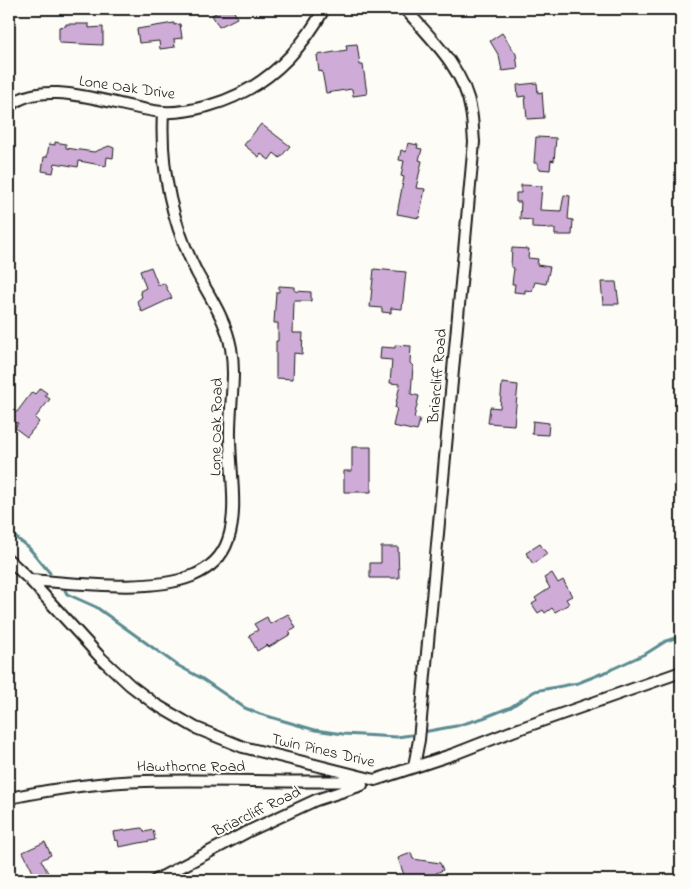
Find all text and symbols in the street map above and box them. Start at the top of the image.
street label: Lone Oak Drive [77,69,177,107]
street label: Briarcliff Road [422,328,454,425]
street label: Lone Oak Road [204,378,230,476]
street label: Twin Pines Drive [269,727,378,775]
street label: Hawthorne Road [137,755,245,779]
street label: Briarcliff Road [208,780,305,844]

